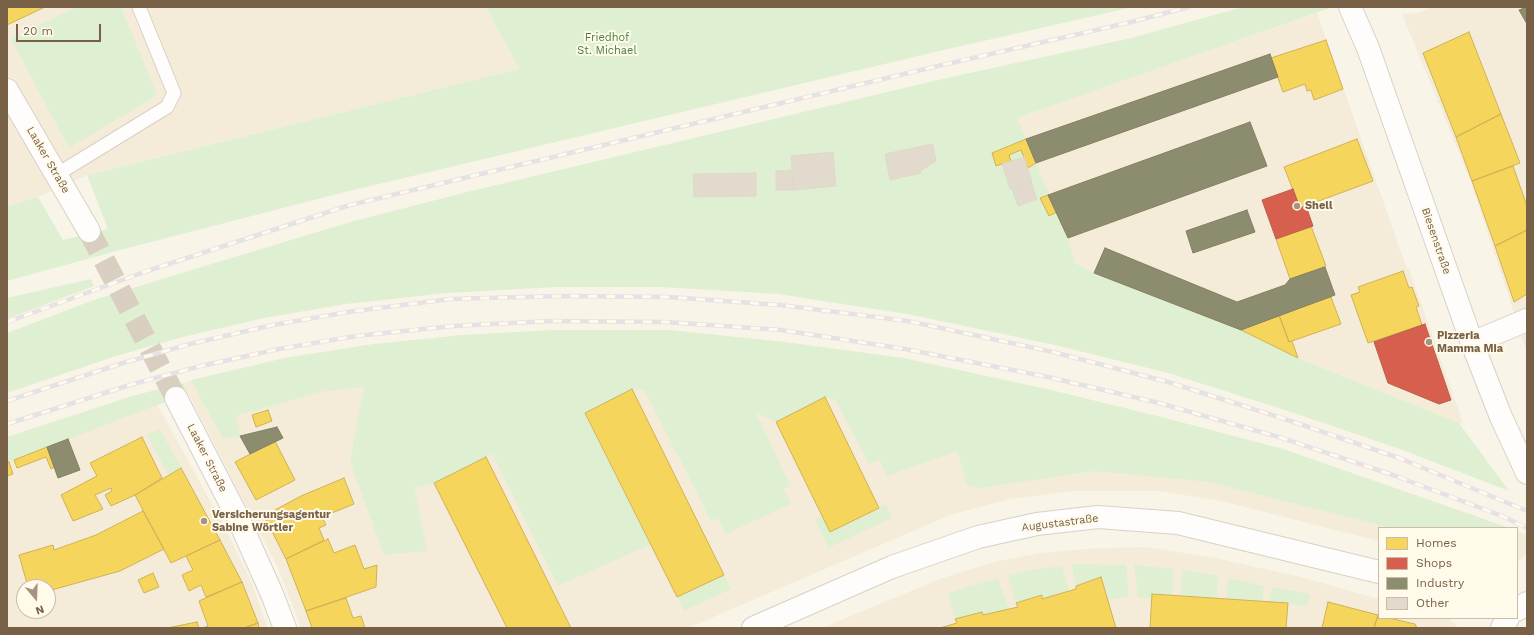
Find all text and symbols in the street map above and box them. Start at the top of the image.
scale bar [18,16,103,42]
text: 20 m [23,24,53,38]
park label: Friedhof St. Michael [577,31,637,57]
street label: Laaker Straße [24,124,72,196]
place label: Shell [1305,199,1332,213]
marker: Shell [1292,201,1302,211]
street label: Biesenstraße [1418,206,1454,276]
place label: Pizzeria Mamma Mia [1437,329,1503,355]
marker: Pizzeria Mamma Mia [1424,337,1434,347]
street label: Laaker Straße [184,422,230,494]
place label: Versicherungsagentur Sabine Wörtler [212,508,331,534]
street label: Augustastraße [1021,512,1099,534]
marker: Versicherungsagentur Sabine Wörtler [199,516,209,526]
legend [1378,527,1518,619]
text: Homes [1416,536,1457,550]
text: Shops [1416,556,1452,570]
text: Industry [1416,576,1464,590]
north arrow [16,579,56,619]
text: Other [1416,596,1449,610]
text: N [34,602,46,617]

